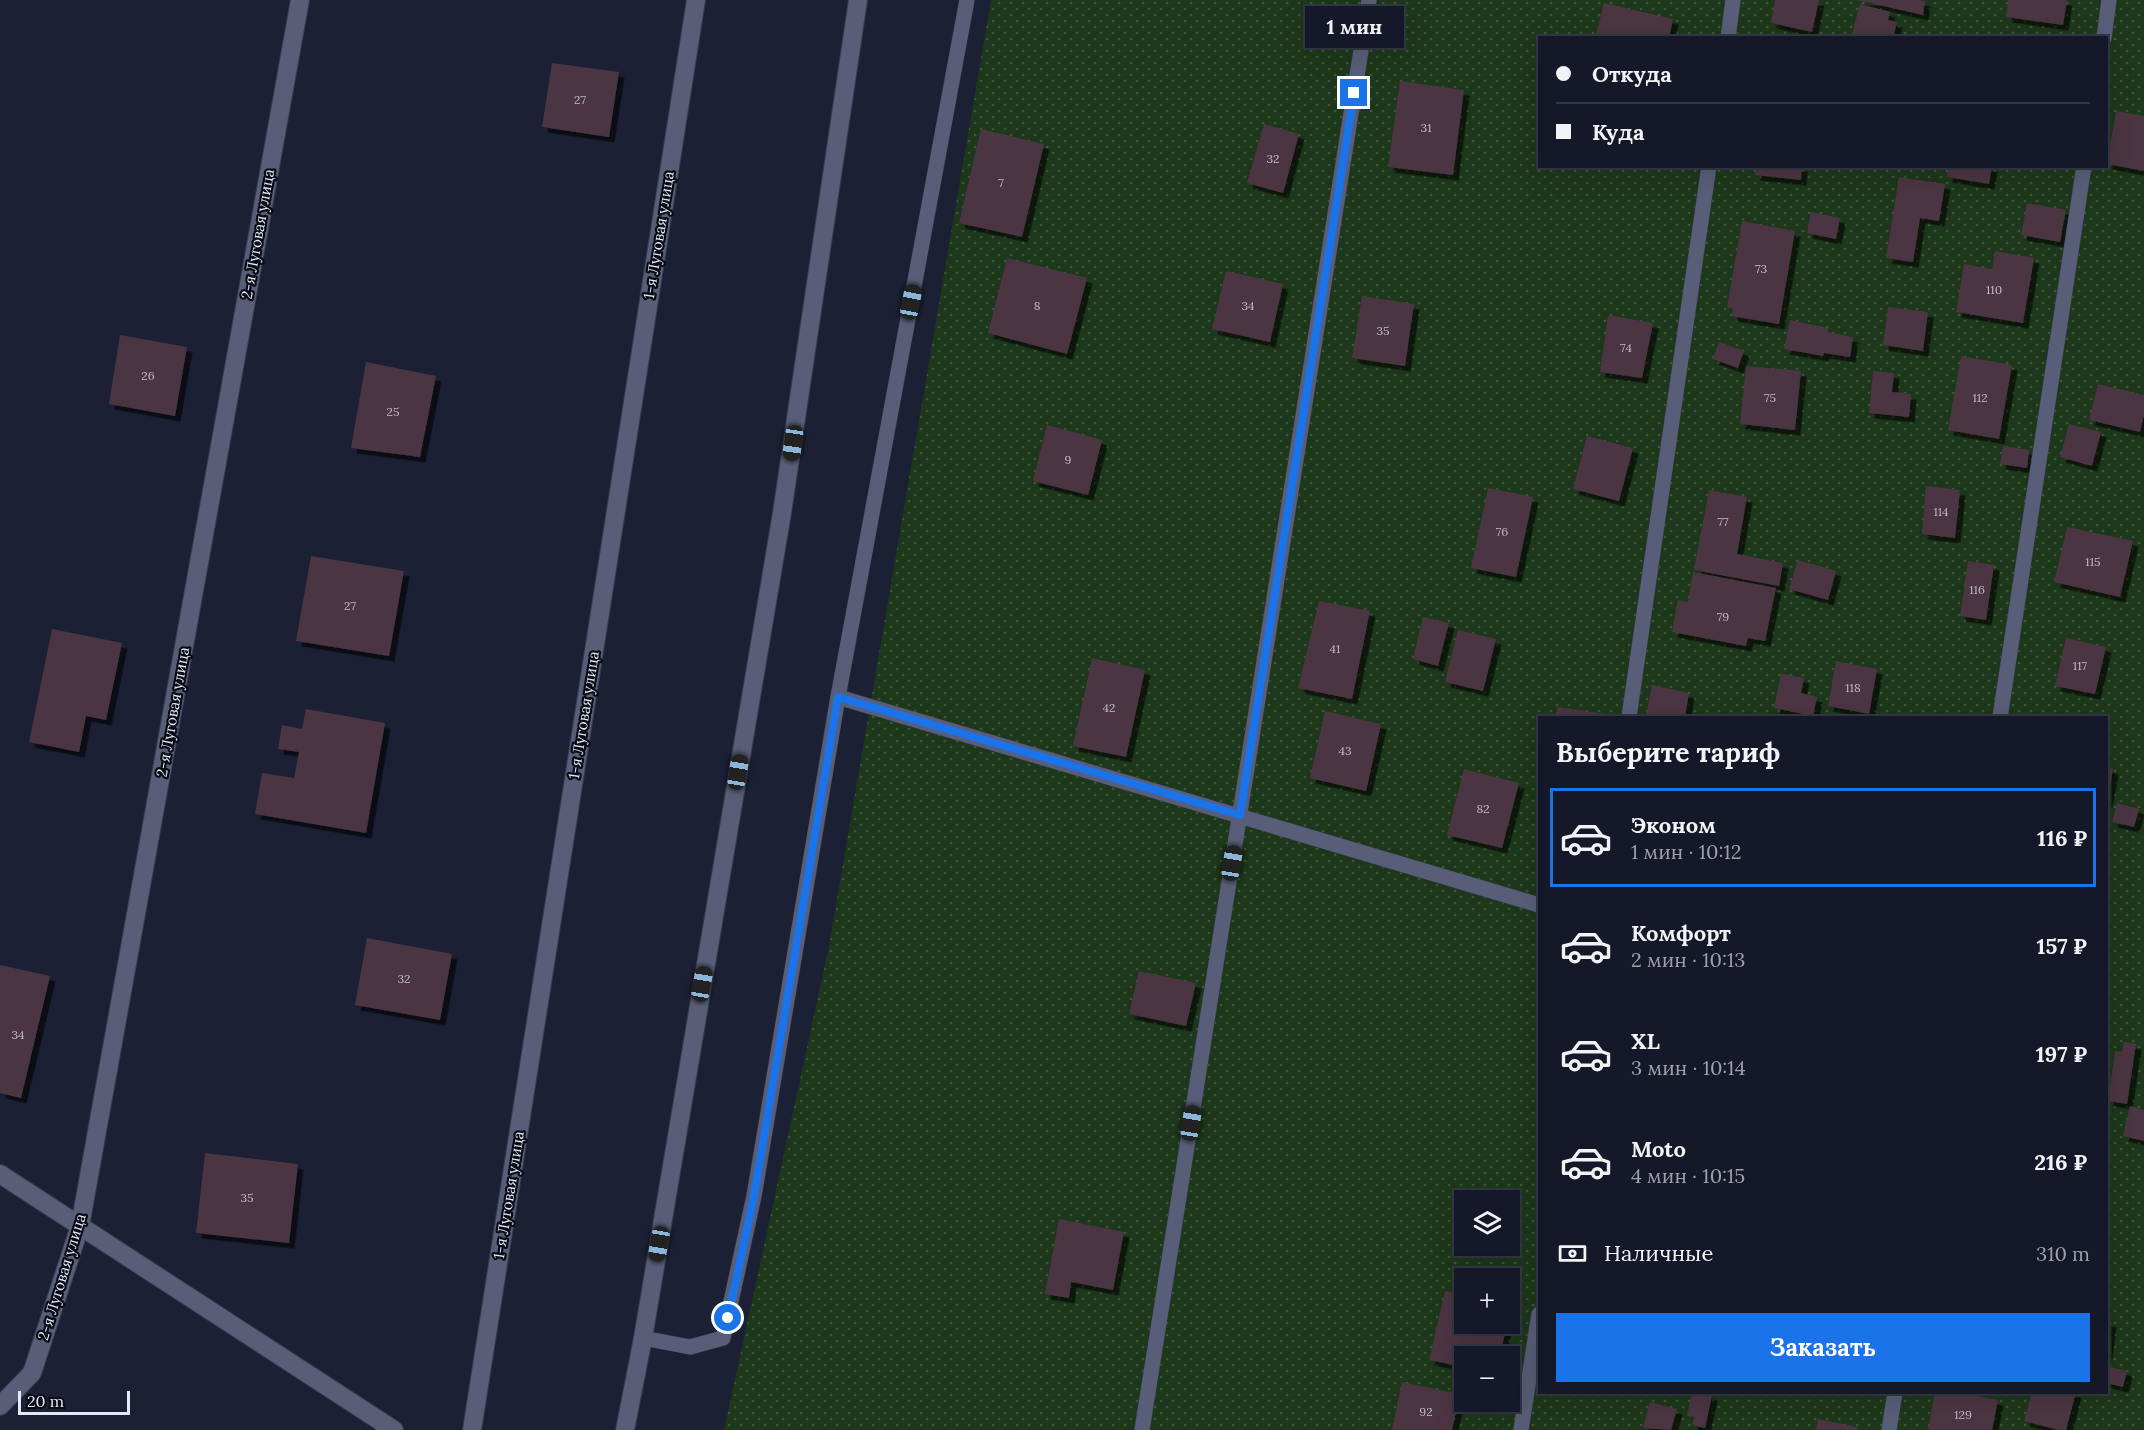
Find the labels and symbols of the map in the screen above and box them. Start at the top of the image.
callout: 1 мин [1304,6,1404,48]
route end [1340,79,1367,106]
house number: 27 [574,92,586,107]
house number: 31 [1420,120,1432,135]
house number: 32 [1266,151,1280,166]
street label: 2-я Луговая улица [237,167,278,300]
street label: 1-я Луговая улица [639,169,678,300]
house number: 7 [998,175,1004,190]
house number: 73 [1755,261,1767,276]
house number: 110 [1986,282,2002,297]
car [899,283,923,321]
house number: 8 [1034,298,1041,313]
house number: 34 [1241,298,1255,313]
house number: 35 [1376,323,1390,338]
house number: 74 [1620,340,1632,355]
house number: 26 [141,368,155,383]
house number: 75 [1764,390,1776,405]
house number: 112 [1972,390,1988,405]
house number: 25 [387,404,399,419]
car [782,424,804,462]
house number: 9 [1065,452,1072,467]
house number: 114 [1933,504,1949,519]
house number: 77 [1717,514,1729,529]
house number: 76 [1496,524,1508,539]
house number: 115 [2085,554,2101,569]
house number: 116 [1969,582,1985,597]
house number: 27 [344,598,356,613]
house number: 79 [1717,609,1729,624]
house number: 41 [1330,641,1340,656]
street label: 2-я Луговая улица [152,645,193,778]
street label: 1-я Луговая улица [564,649,603,780]
house number: 117 [2073,658,2088,673]
house number: 118 [1845,680,1861,695]
house number: 42 [1103,700,1115,715]
house number: 43 [1338,743,1352,758]
car [726,753,750,791]
house number: 82 [1476,801,1490,816]
car [1220,844,1244,882]
car [690,965,714,1003]
house number: 32 [397,971,411,986]
house number: 34 [11,1027,25,1042]
car [1179,1104,1203,1142]
street label: 1-я Луговая улица [489,1129,528,1260]
house number: 35 [240,1190,254,1205]
street label: 2-я Луговая улица [33,1211,90,1343]
car [647,1225,671,1263]
route start [714,1304,741,1331]
scale bar [18,1388,130,1416]
house number: 92 [1419,1404,1433,1419]
house number: 129 [1954,1407,1972,1422]

